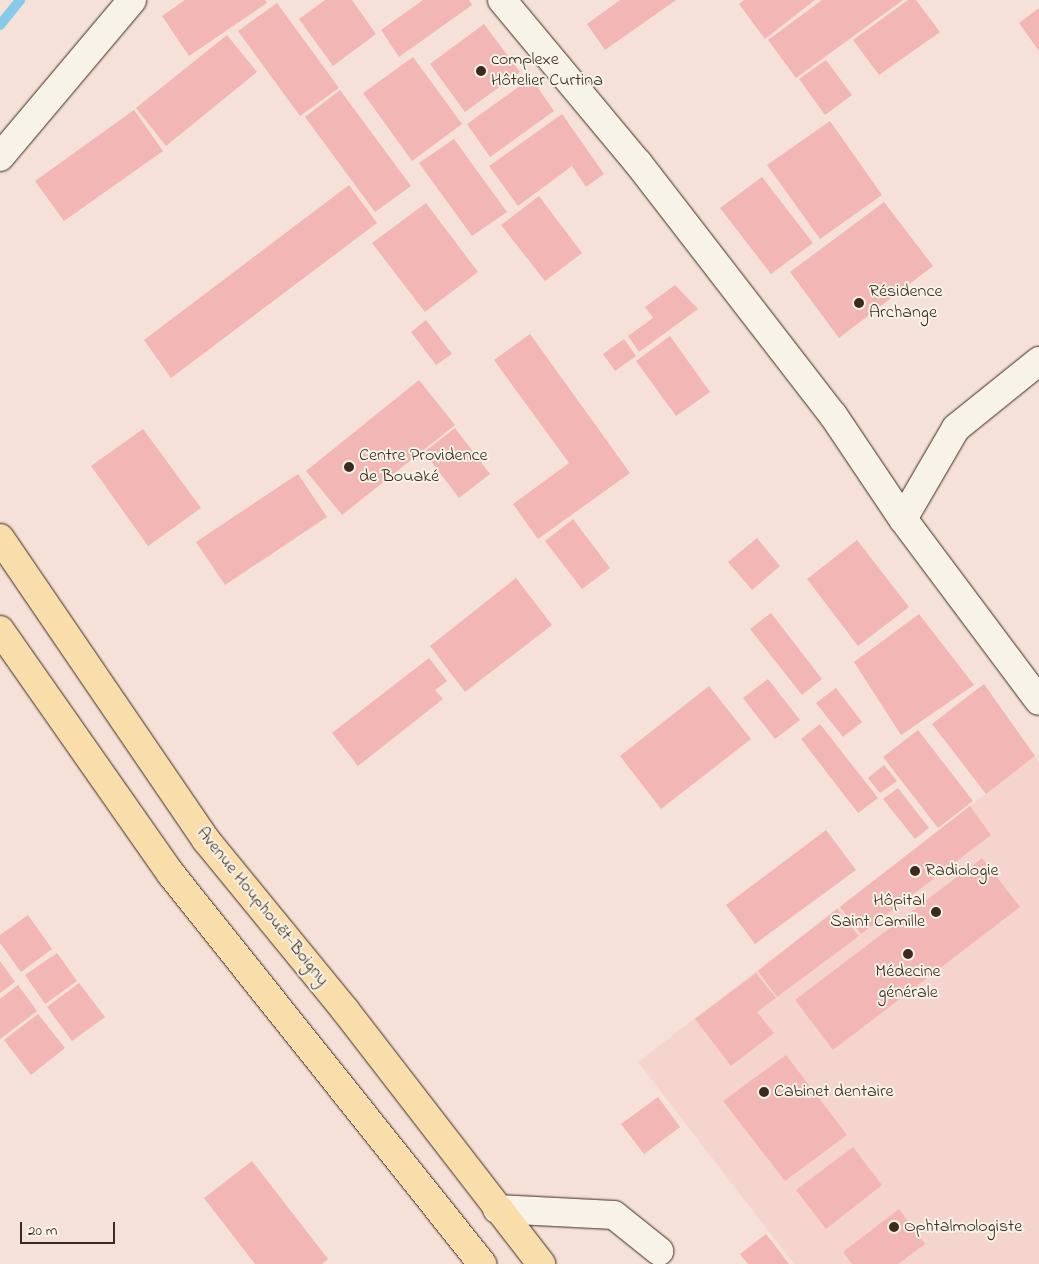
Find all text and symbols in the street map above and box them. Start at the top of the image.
place label: complexe Hôtelier Curtina [491,50,603,92]
marker: complexe Hôtelier Curtina [475,65,487,77]
place label: Résidence Archange [869,282,943,324]
marker: Résidence Archange [853,297,865,309]
place label: Centre Providence de Bouaké [359,446,488,488]
marker: Centre Providence de Bouaké [343,461,355,473]
street label: Avenue Houphouët-Boigny [191,823,333,991]
place label: Radiologie [925,860,999,882]
marker: Radiologie [909,865,921,877]
place label: Hôpital Saint Camille [830,891,925,934]
marker: Hôpital Saint Camille [929,905,943,919]
marker: Médecine générale [902,948,914,960]
place label: Médecine générale [875,962,941,1004]
place label: Cabinet dentaire [774,1081,894,1103]
marker: Cabinet dentaire [758,1086,770,1098]
scale bar [22,1212,118,1244]
place label: Ophtalmologiste [904,1216,1022,1238]
text: 20 m [28,1220,57,1242]
marker: Ophtalmologiste [888,1221,900,1233]

